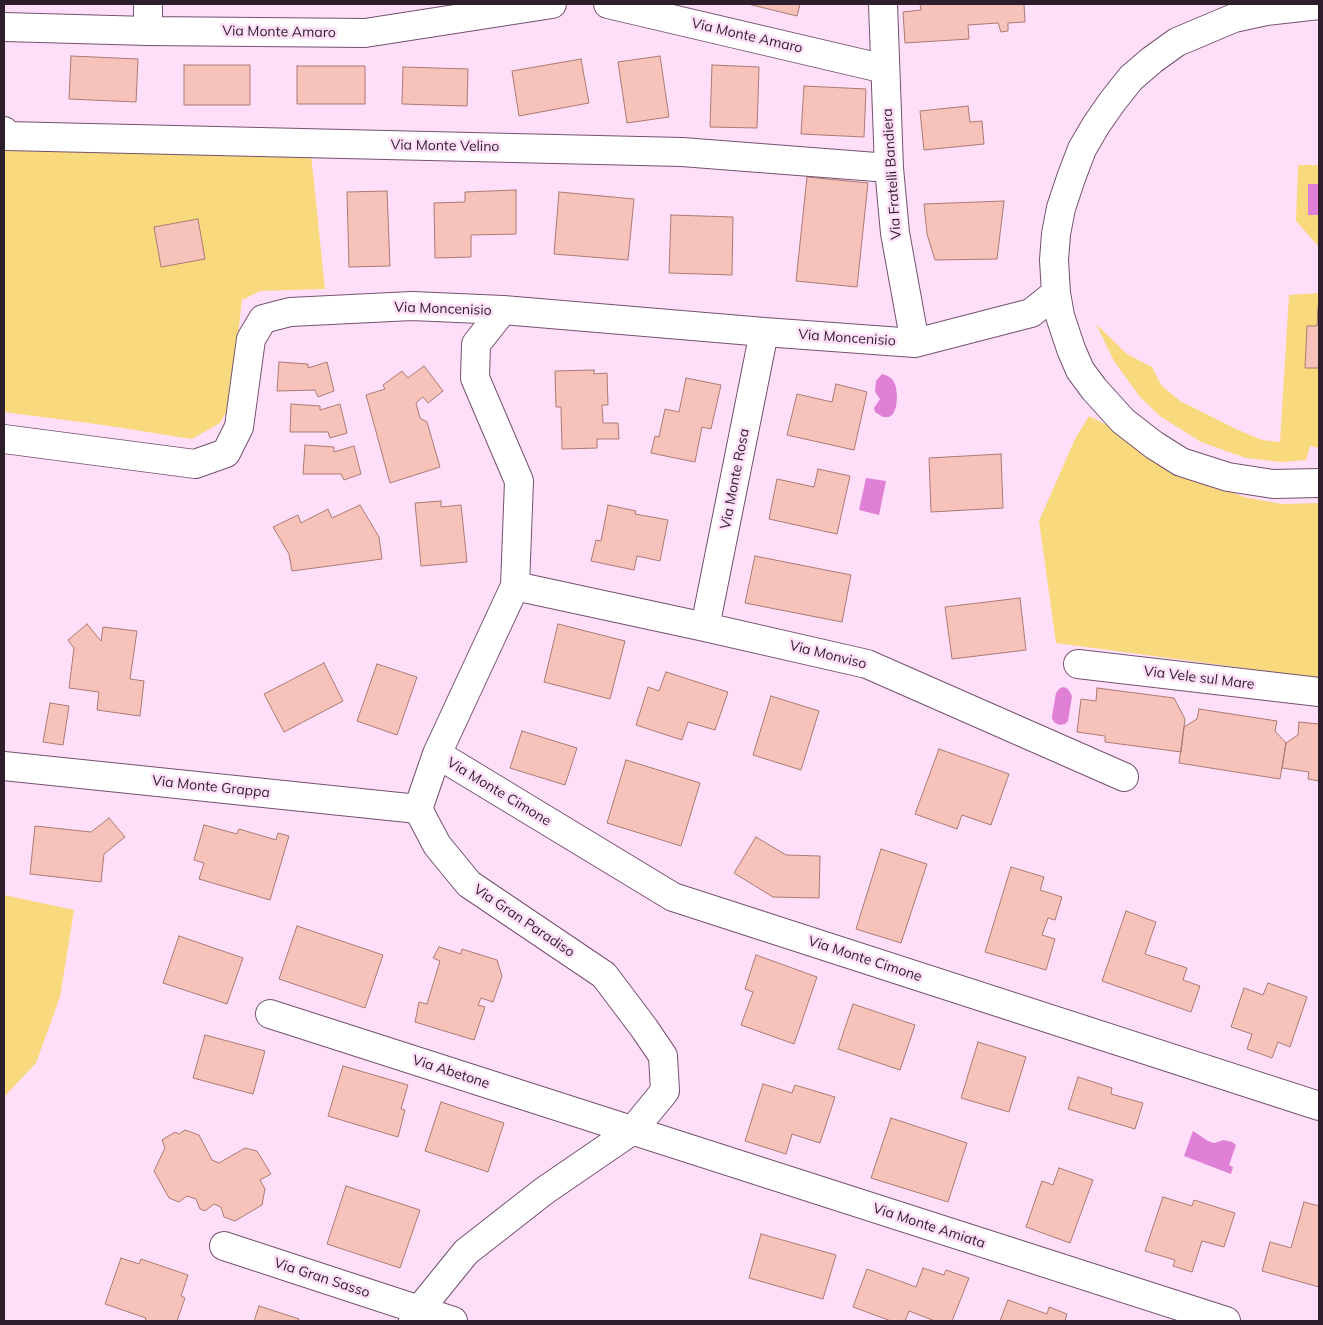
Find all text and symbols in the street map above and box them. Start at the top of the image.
street label: Via Monte Amaro [690,15,804,57]
street label: Via Monte Amaro [222,23,336,41]
street label: Via Fratelli Bandiera [879,108,905,240]
street label: Via Monte Velino [390,137,500,155]
street label: Via Moncenisio [394,299,492,319]
street label: Via Moncenisio [798,326,896,350]
street label: Via Monte Rosa [717,427,753,531]
street label: Via Monviso [788,637,868,673]
street label: Via Vele sul Mare [1143,663,1255,693]
street label: Via Monte Cimone [444,754,554,830]
street label: Via Monte Grappa [151,772,271,802]
street label: Via Gran Paradiso [470,881,578,961]
street label: Via Monte Cimone [806,933,924,985]
street label: Via Abetone [410,1052,492,1092]
street label: Via Monte Amiata [871,1200,987,1252]
street label: Via Gran Sasso [272,1255,372,1301]

